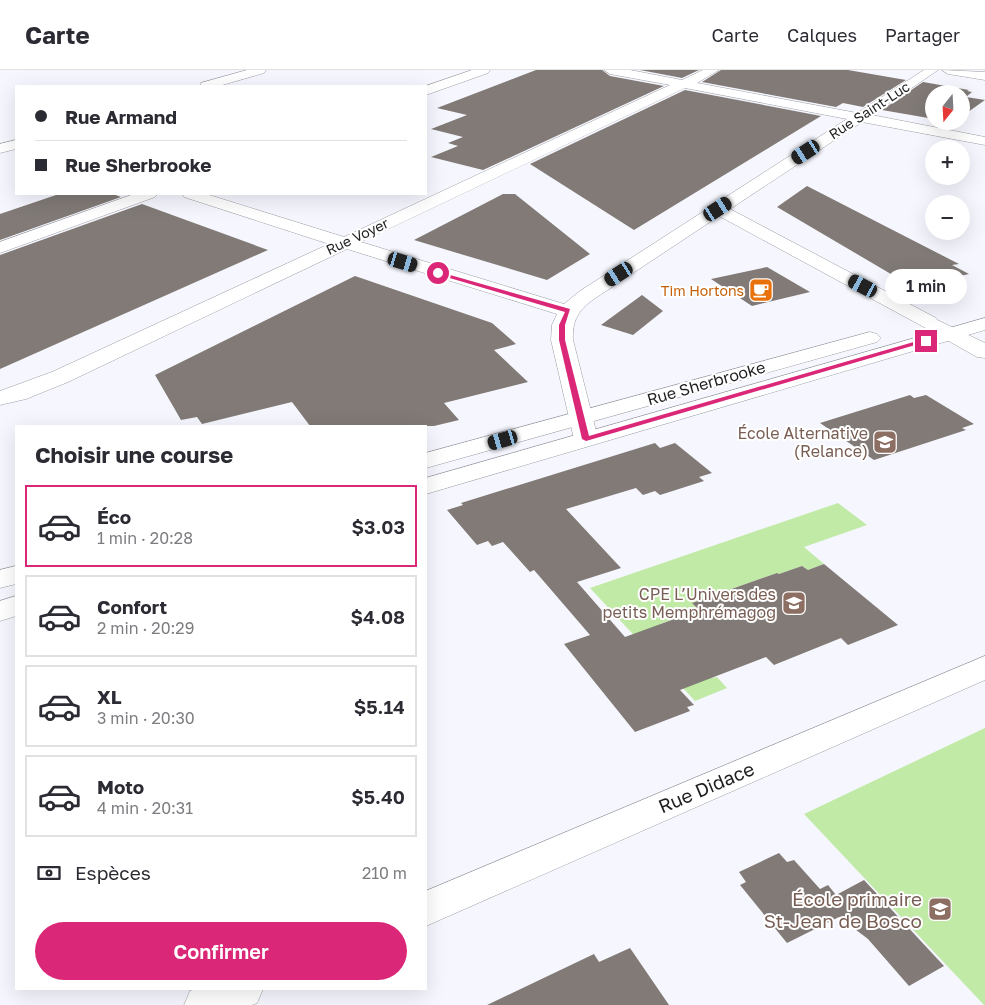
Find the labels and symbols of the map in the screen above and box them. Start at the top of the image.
street label: Rue Saint-Luc [825,77,913,142]
north arrow [925,85,970,130]
car [789,138,822,166]
car [701,195,734,223]
street label: Rue Voyer [323,214,391,258]
car [386,250,419,274]
car [602,260,635,288]
route start [427,262,449,284]
callout: 1 min [885,268,967,304]
car [846,272,879,300]
cafe icon: Tim Hortons [748,277,774,303]
place label: Tim Hortons [661,282,744,299]
route end [915,330,937,352]
street label: Rue Sherbrooke [644,357,768,409]
place label: École Alternative (Relance) [737,423,868,461]
car [486,429,519,451]
school or university icon: École Alternative (Relance) [872,429,898,455]
place label: CPE L’Univers des petits Memphrémagog [603,584,776,622]
school or university icon: CPE L’Univers des petits Memphrémagog [781,590,807,616]
street label: Rue Didace [655,756,757,818]
place label: École primaire St-Jean de Bosco [764,887,922,932]
school or university icon: École primaire St-Jean de Bosco [927,896,953,922]

